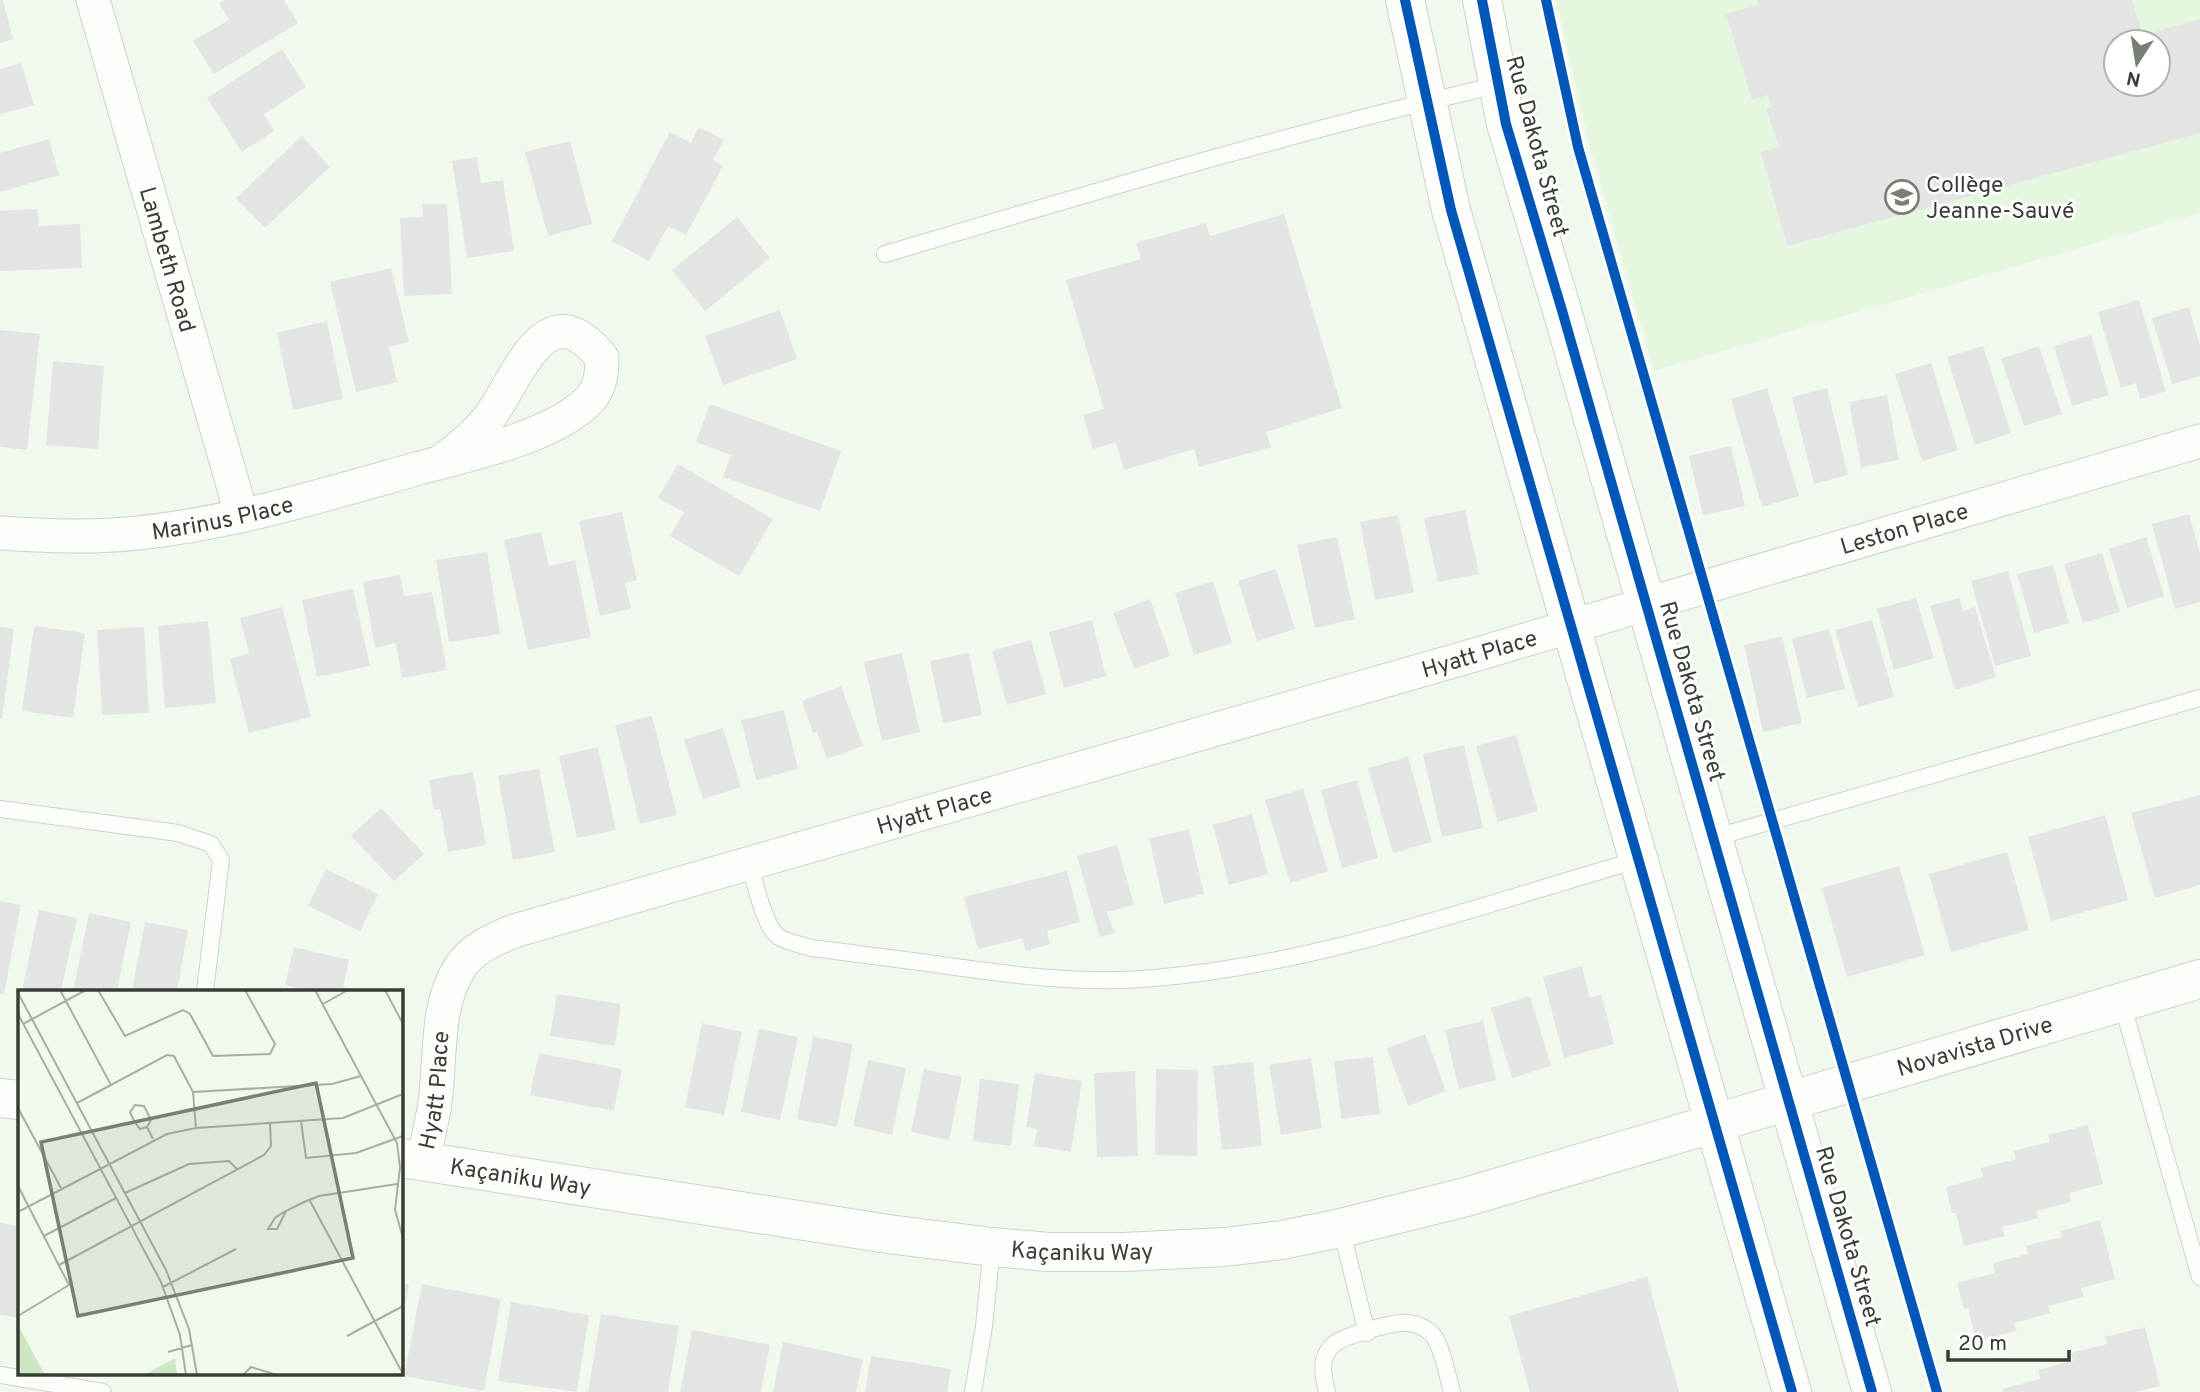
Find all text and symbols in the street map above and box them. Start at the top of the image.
north arrow [2102,28,2172,98]
street label: Rue Dakota Street [1497,53,1574,240]
text: N [2125,65,2143,91]
place label: Collège Jeanne-Sauvé [1926,172,2074,227]
school or university icon: Collège Jeanne-Sauvé [1883,178,1921,216]
street label: Lambeth Road [131,184,200,336]
street label: Marinus Place [150,492,297,548]
street label: Leston Place [1837,498,1972,563]
street label: Rue Dakota Street [1651,598,1730,785]
street label: Hyatt Place [1419,625,1541,686]
street label: Hyatt Place [874,782,996,843]
inset map [18,990,402,1374]
street label: Novavista Drive [1894,1012,2057,1085]
street label: Hyatt Place [414,1030,458,1153]
street label: Rue Dakota Street [1807,1143,1886,1330]
street label: Kaçaniku Way [448,1154,593,1204]
street label: Kaçaniku Way [1009,1237,1154,1269]
scale bar [1948,1318,2069,1362]
text: 20 m [1958,1331,2007,1358]

